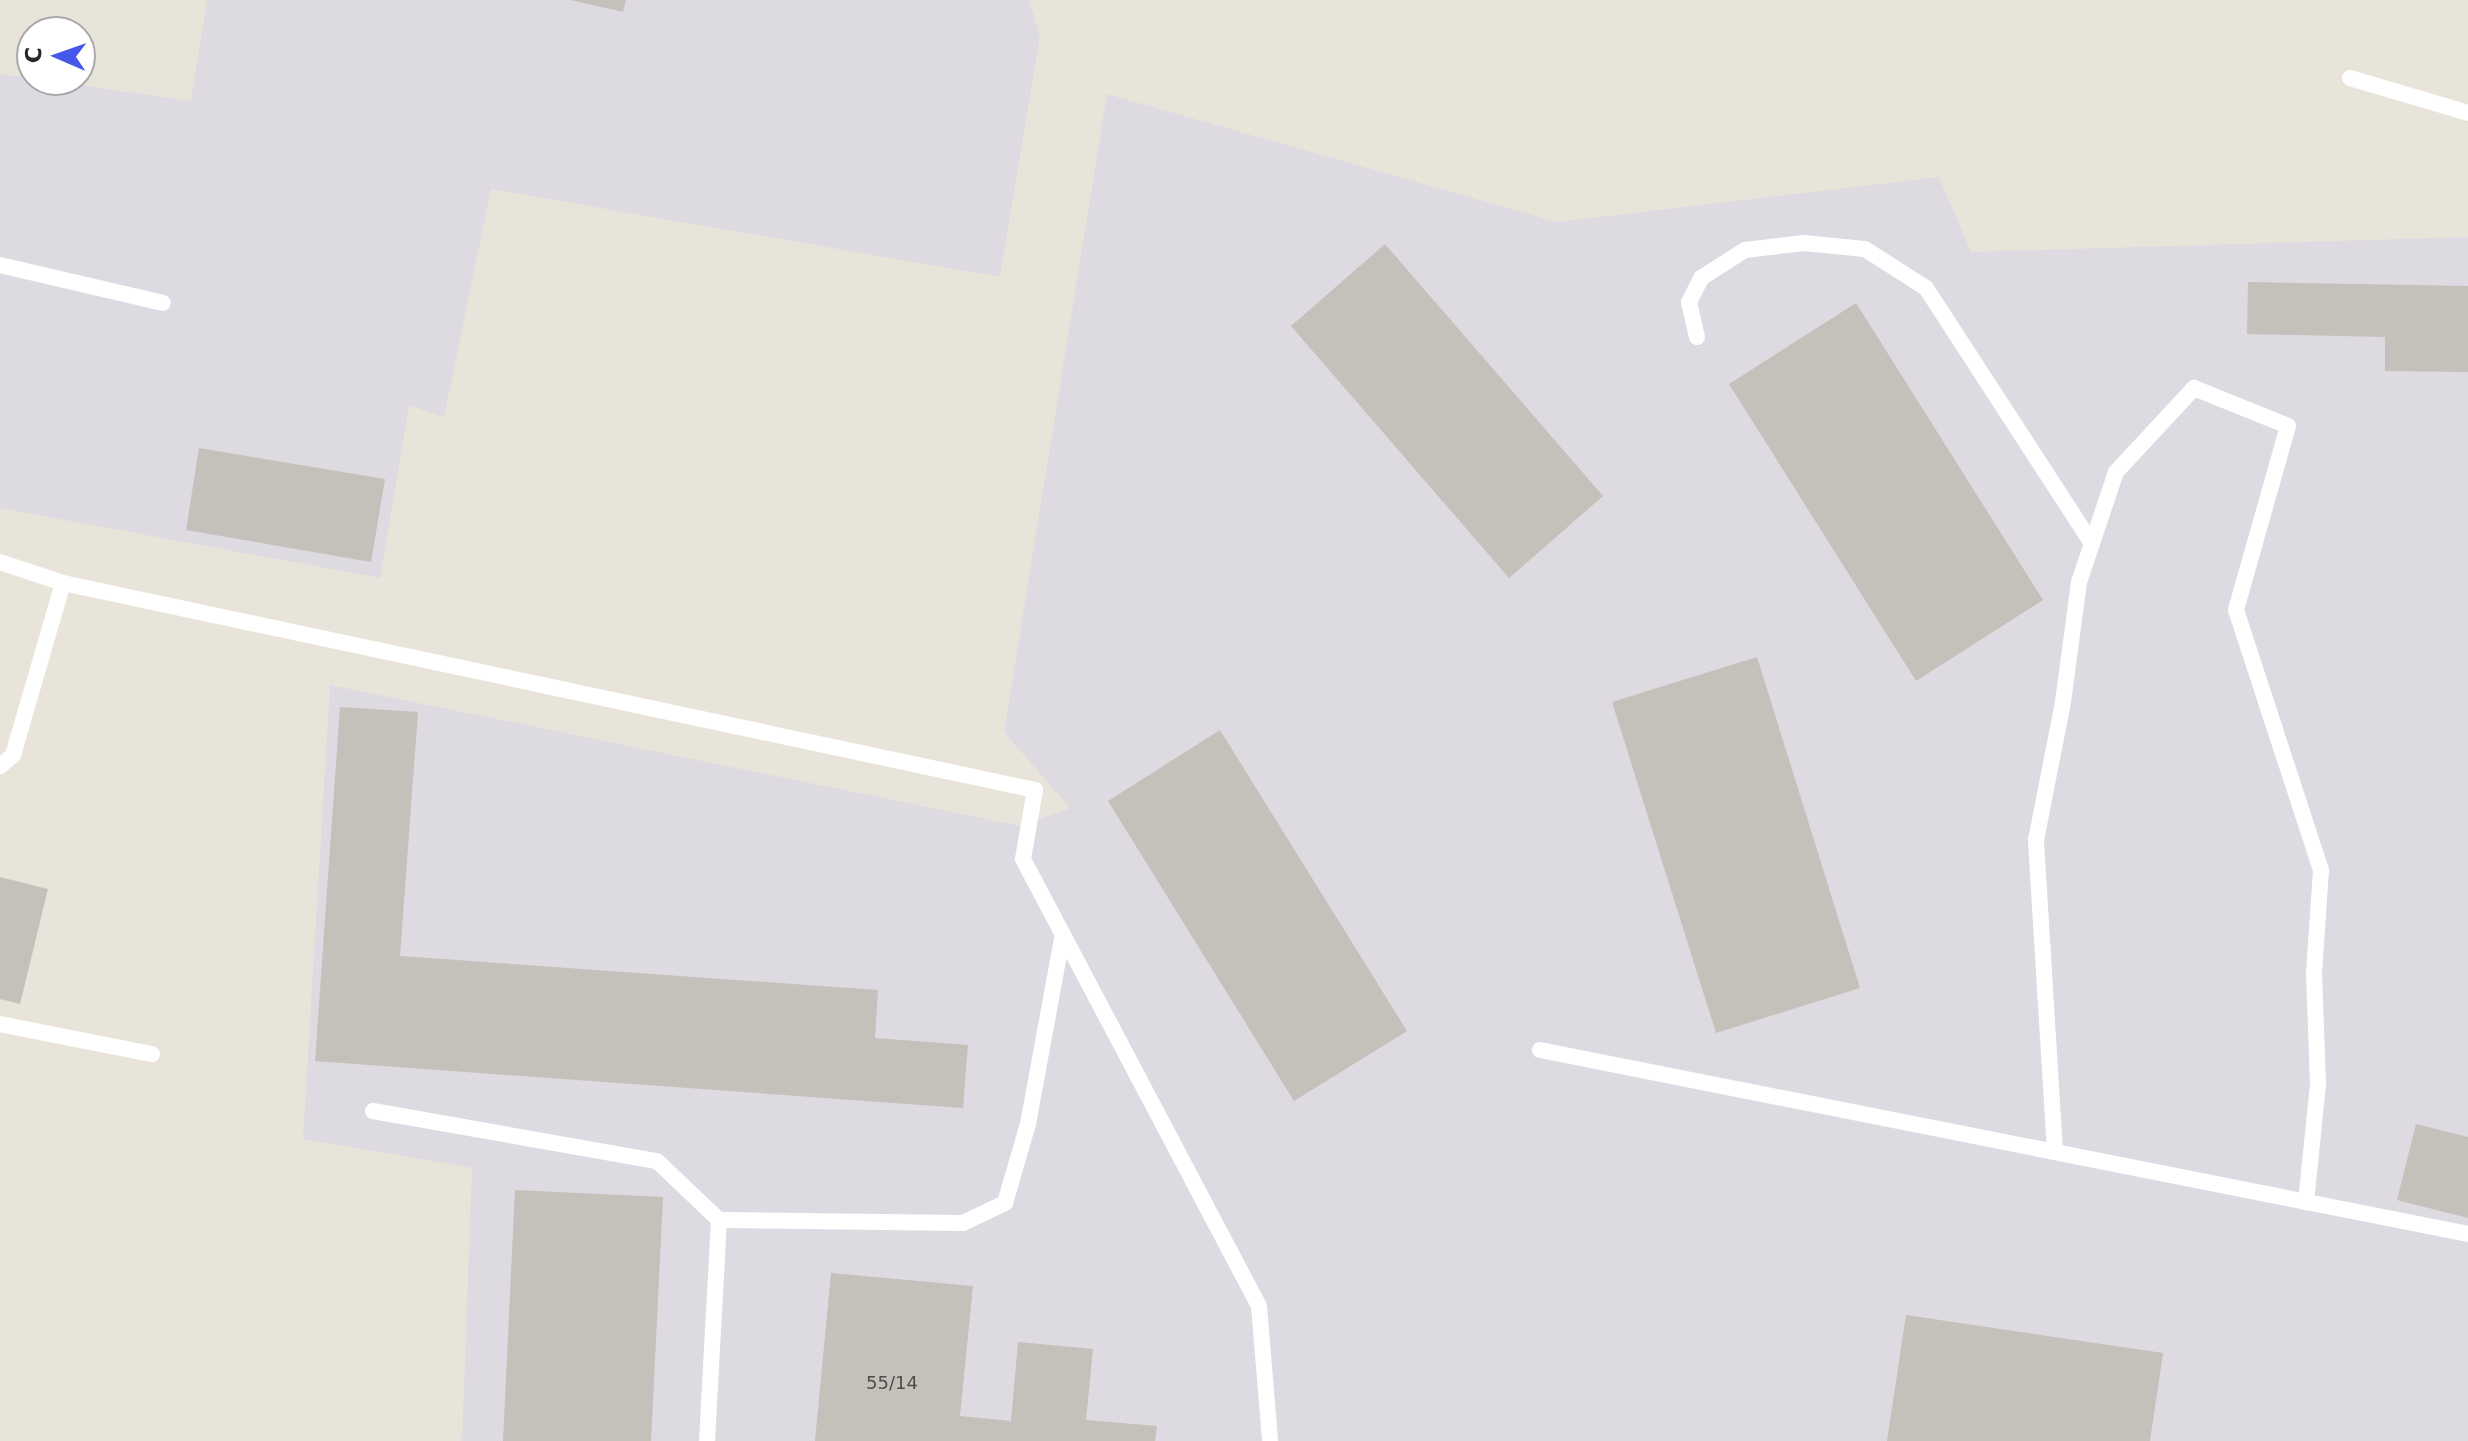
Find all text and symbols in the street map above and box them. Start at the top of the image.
north arrow [16,16,96,96]
text: С [21,47,46,64]
house number: 55/14 [866,1372,918,1394]

